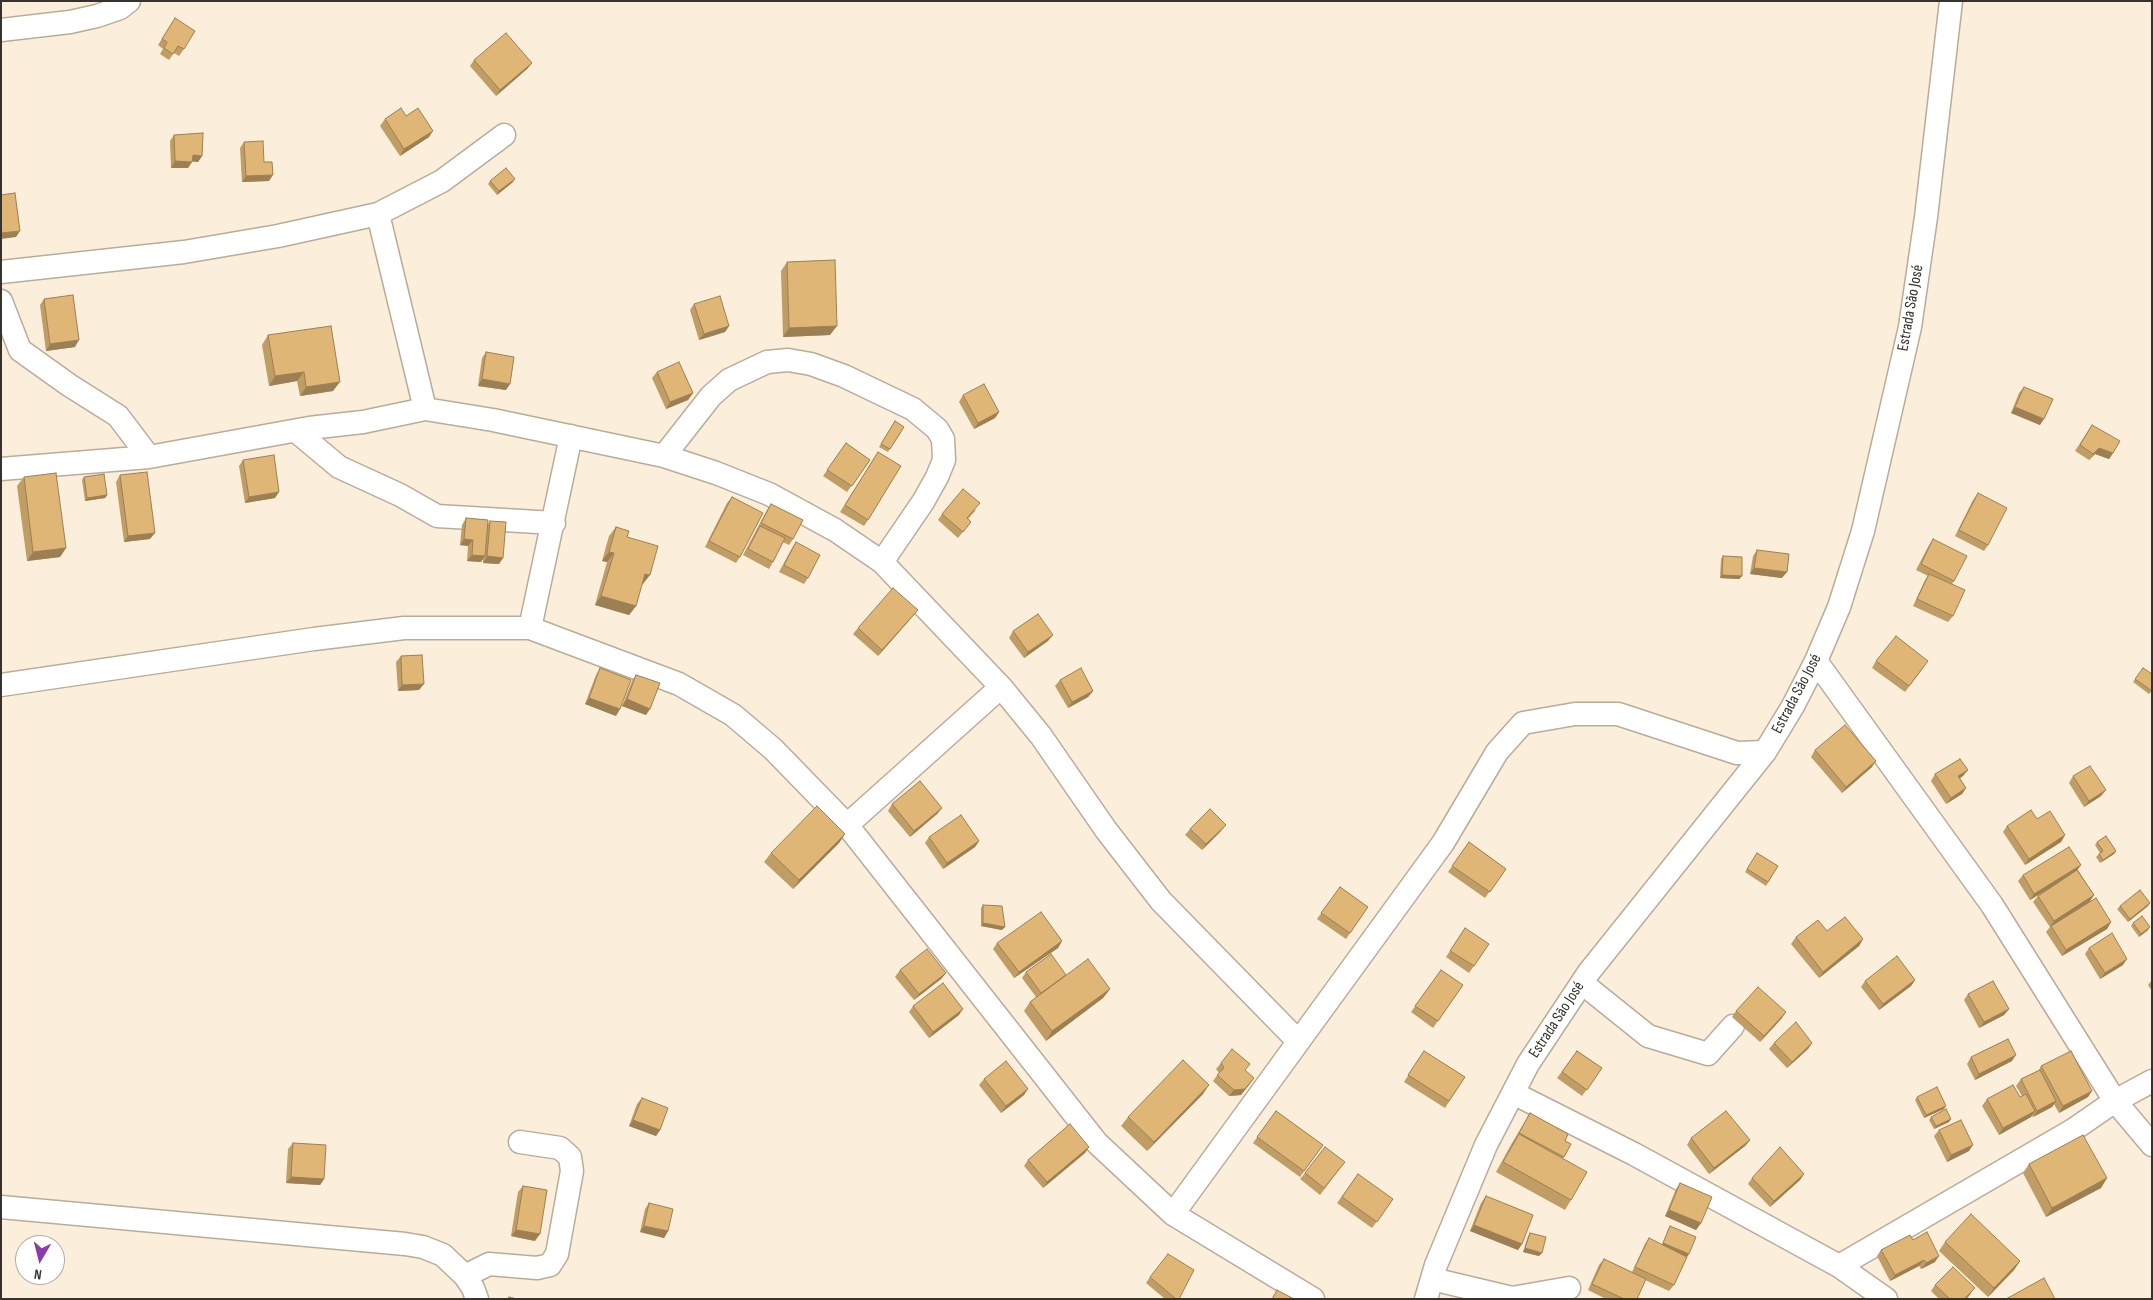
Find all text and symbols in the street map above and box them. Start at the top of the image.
street label: Estrada São José [1894,263,1928,353]
street label: Estrada São José [1768,651,1826,737]
street label: Estrada São José [1525,978,1589,1062]
north arrow [15,1235,65,1285]
text: N [33,1265,43,1283]

